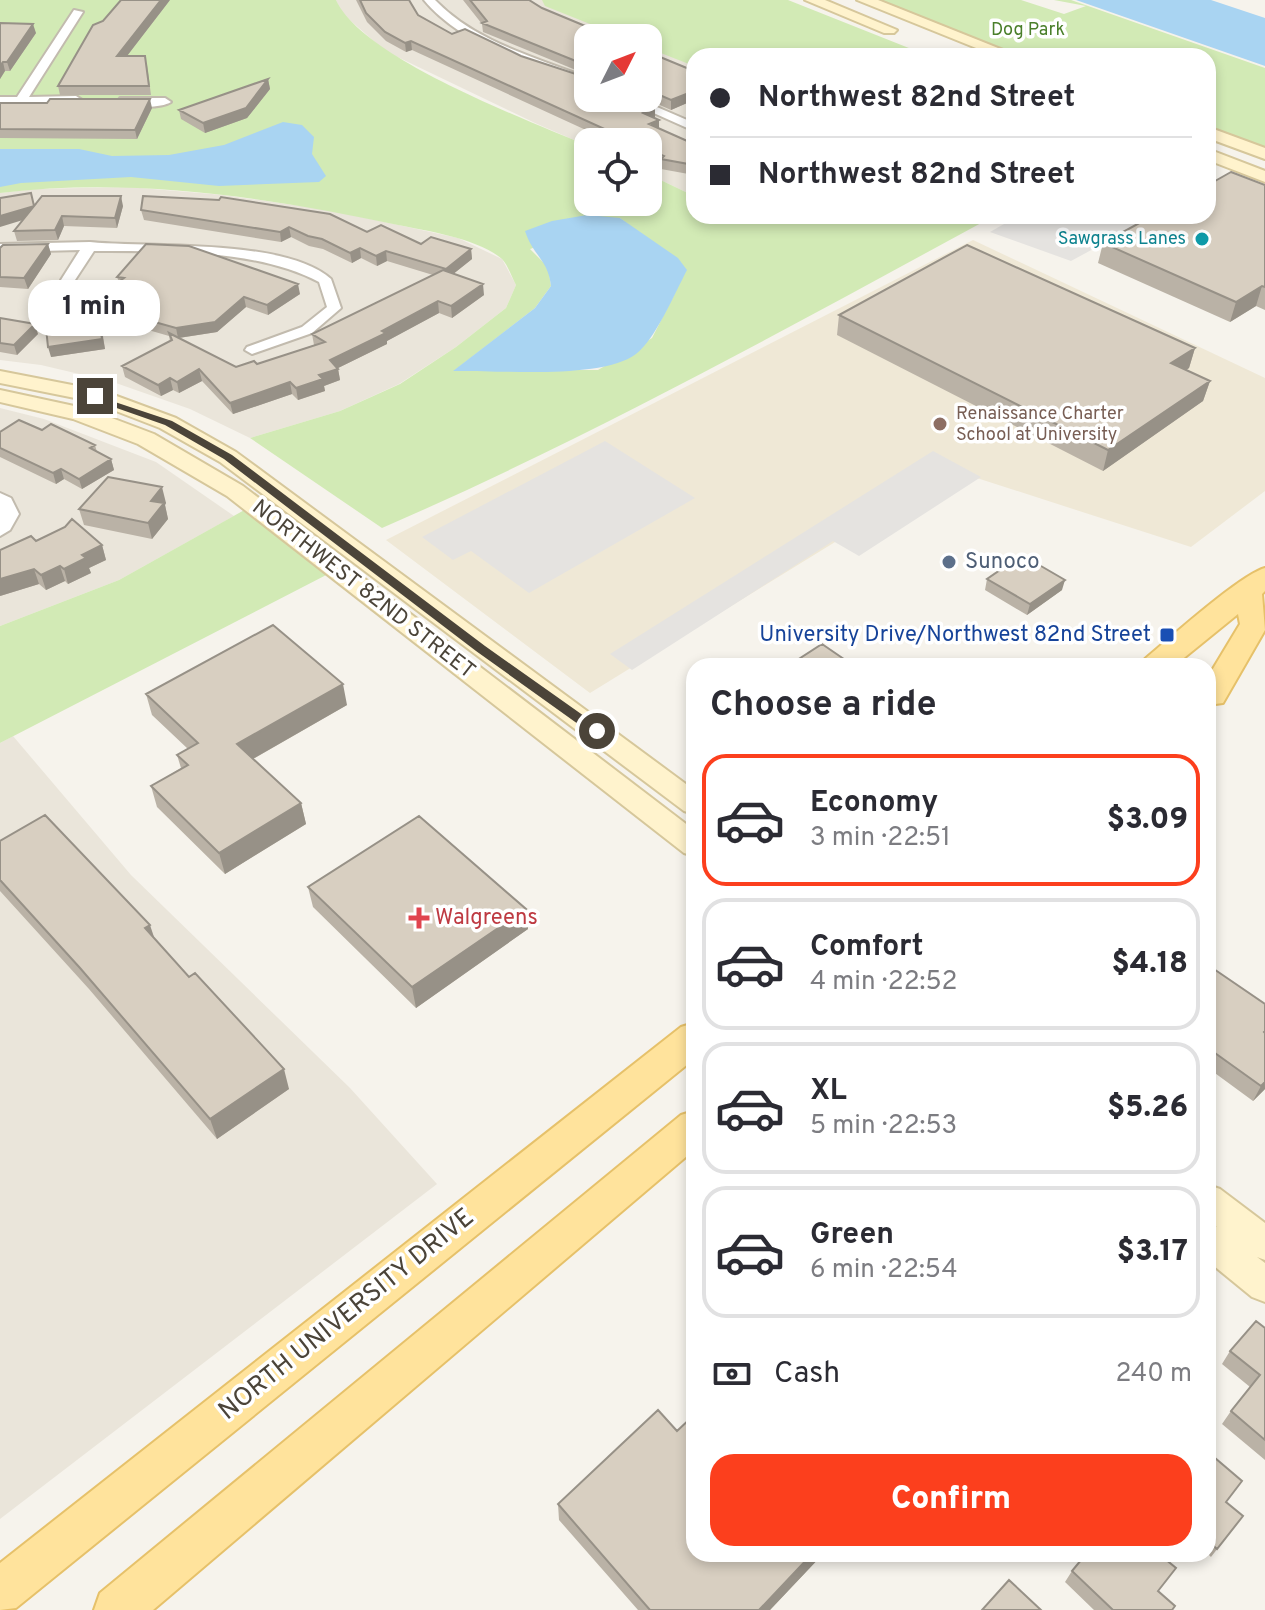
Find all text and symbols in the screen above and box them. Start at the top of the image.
park label: Dog Park [991,19,1065,42]
north arrow [574,24,662,112]
map controls [574,24,662,216]
text: Northwest 82nd Street [758,80,1075,117]
button: locate [574,128,662,216]
text: Northwest 82nd Street [758,157,1075,194]
place label: Sawgrass Lanes [1058,228,1186,251]
marker: Sawgrass Lanes [1193,230,1211,248]
callout: 1 min [29,280,161,336]
text: 1 min [62,291,126,324]
route end [77,378,113,414]
place label: Renaissance Charter School at University [956,403,1124,447]
marker: Renaissance Charter School at University [931,415,949,433]
street label: NORTHWEST 82ND STREET [246,494,480,686]
place label: Sunoco [965,549,1040,576]
marker: Sunoco [940,553,958,571]
place label: University Drive/Northwest 82nd Street [759,622,1151,649]
marker: University Drive/Northwest 82nd Street [1158,626,1176,644]
text: Choose a ride [710,683,936,729]
route start [579,713,615,749]
icon: car [714,784,786,856]
text: Economy [810,785,938,822]
text: $3.09 [1107,802,1188,839]
text: 3 min · 22:51 [810,822,951,855]
place label: Walgreens [435,905,538,932]
marker: Walgreens [410,909,428,927]
icon: car [714,928,786,1000]
text: Comfort [810,929,923,966]
text: $4.18 [1111,946,1188,983]
text: 4 min · 22:52 [810,966,957,999]
icon: car [714,1072,786,1144]
text: XL [810,1073,847,1110]
text: $5.26 [1107,1090,1188,1127]
text: 5 min · 22:53 [810,1110,957,1143]
street label: NORTH UNIVERSITY DRIVE [213,1202,481,1428]
icon: car [714,1216,786,1288]
text: Green [810,1217,894,1254]
text: $3.17 [1117,1234,1188,1271]
text: 6 min · 22:54 [810,1254,958,1287]
icon: cash [710,1352,754,1396]
text: Cash [774,1356,840,1393]
text: 240 m [1115,1358,1192,1391]
button: Confirm [710,1454,1192,1546]

